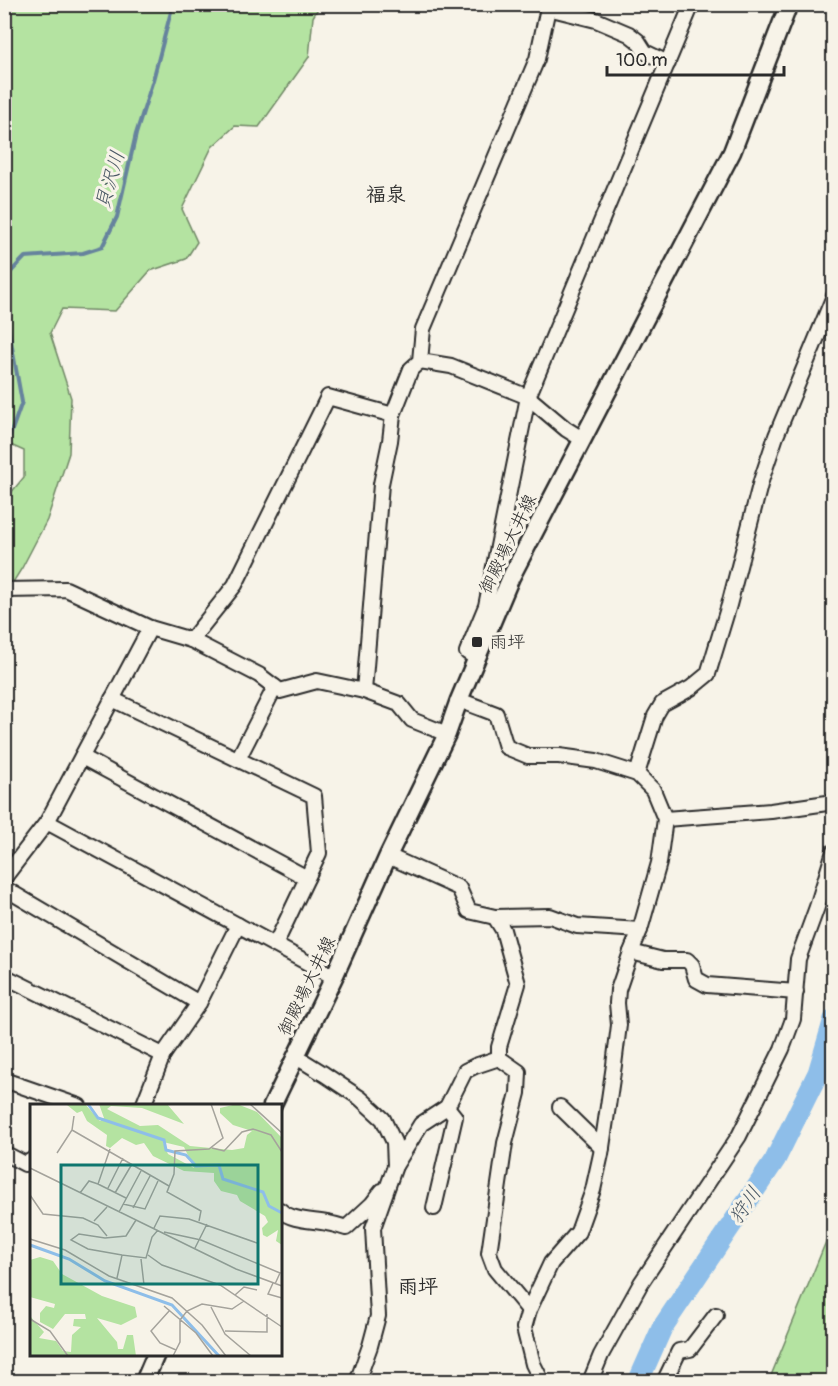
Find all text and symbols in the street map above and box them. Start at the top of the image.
scale bar [607,39,784,77]
text: 100 m [616,49,668,72]
water label: 貝沢川 [90,148,130,212]
district label: 福泉 [366,182,406,207]
street label: 御殿場大井線 [474,490,542,598]
place label: 雨坪 [489,631,525,654]
marker: 雨坪 [470,635,484,649]
street label: 御殿場大井線 [273,932,341,1040]
inset map [30,1104,282,1356]
water label: 狩川 [723,1181,767,1229]
district label: 雨坪 [398,1274,438,1299]

